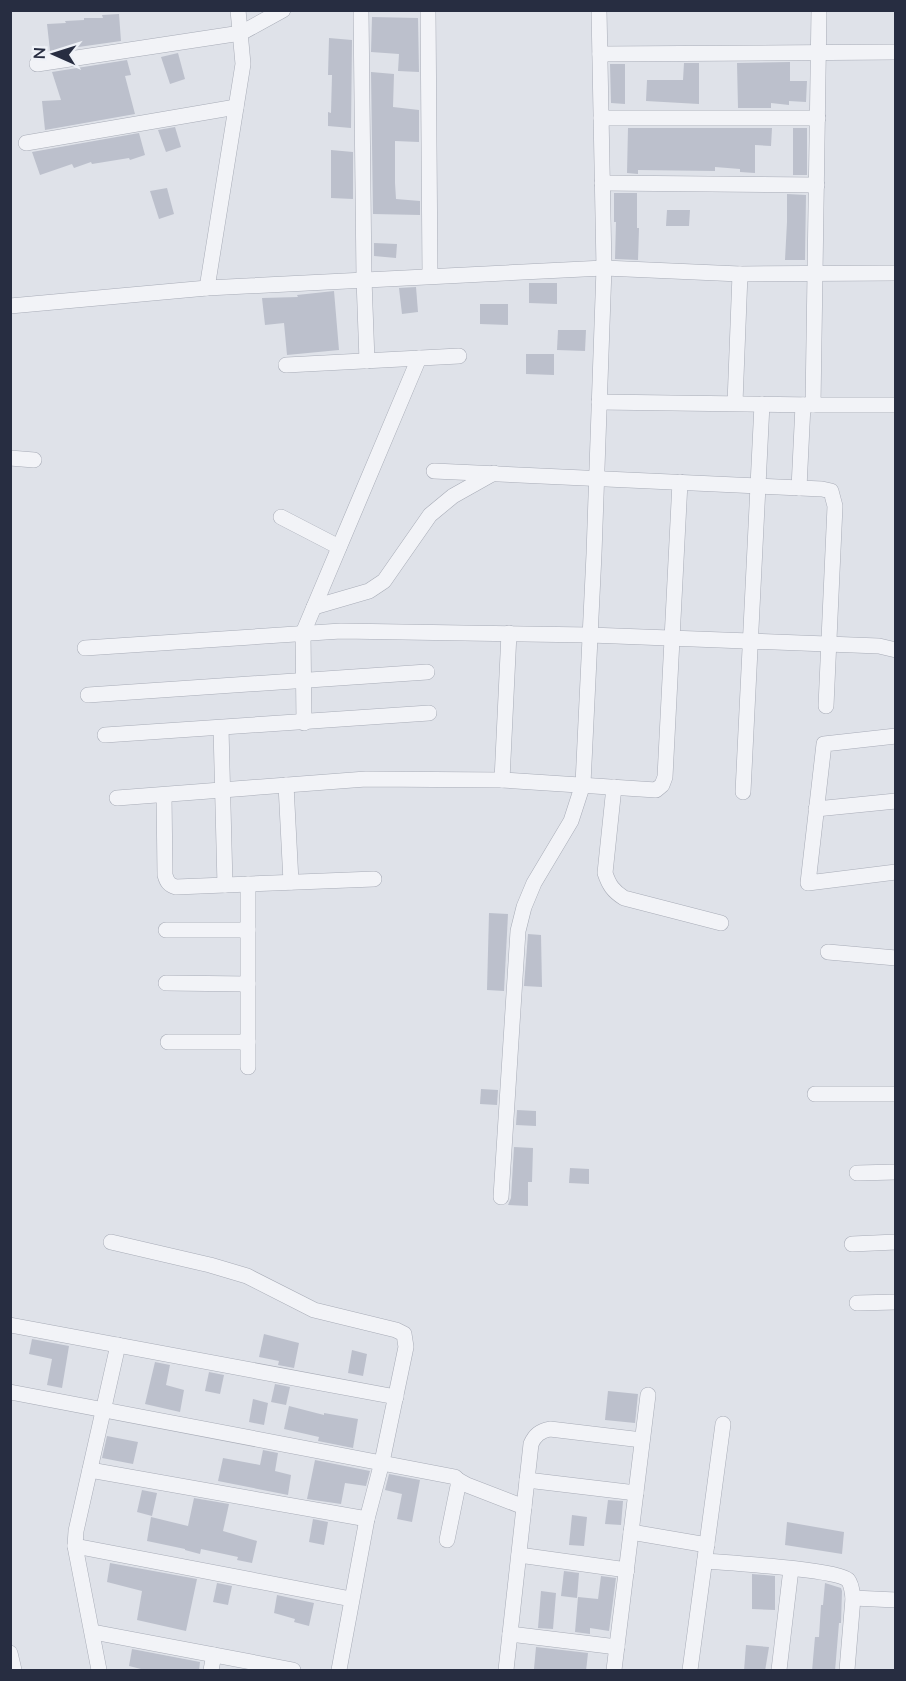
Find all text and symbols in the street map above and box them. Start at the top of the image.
north arrow [24,24,84,84]
text: N [29,47,49,60]

